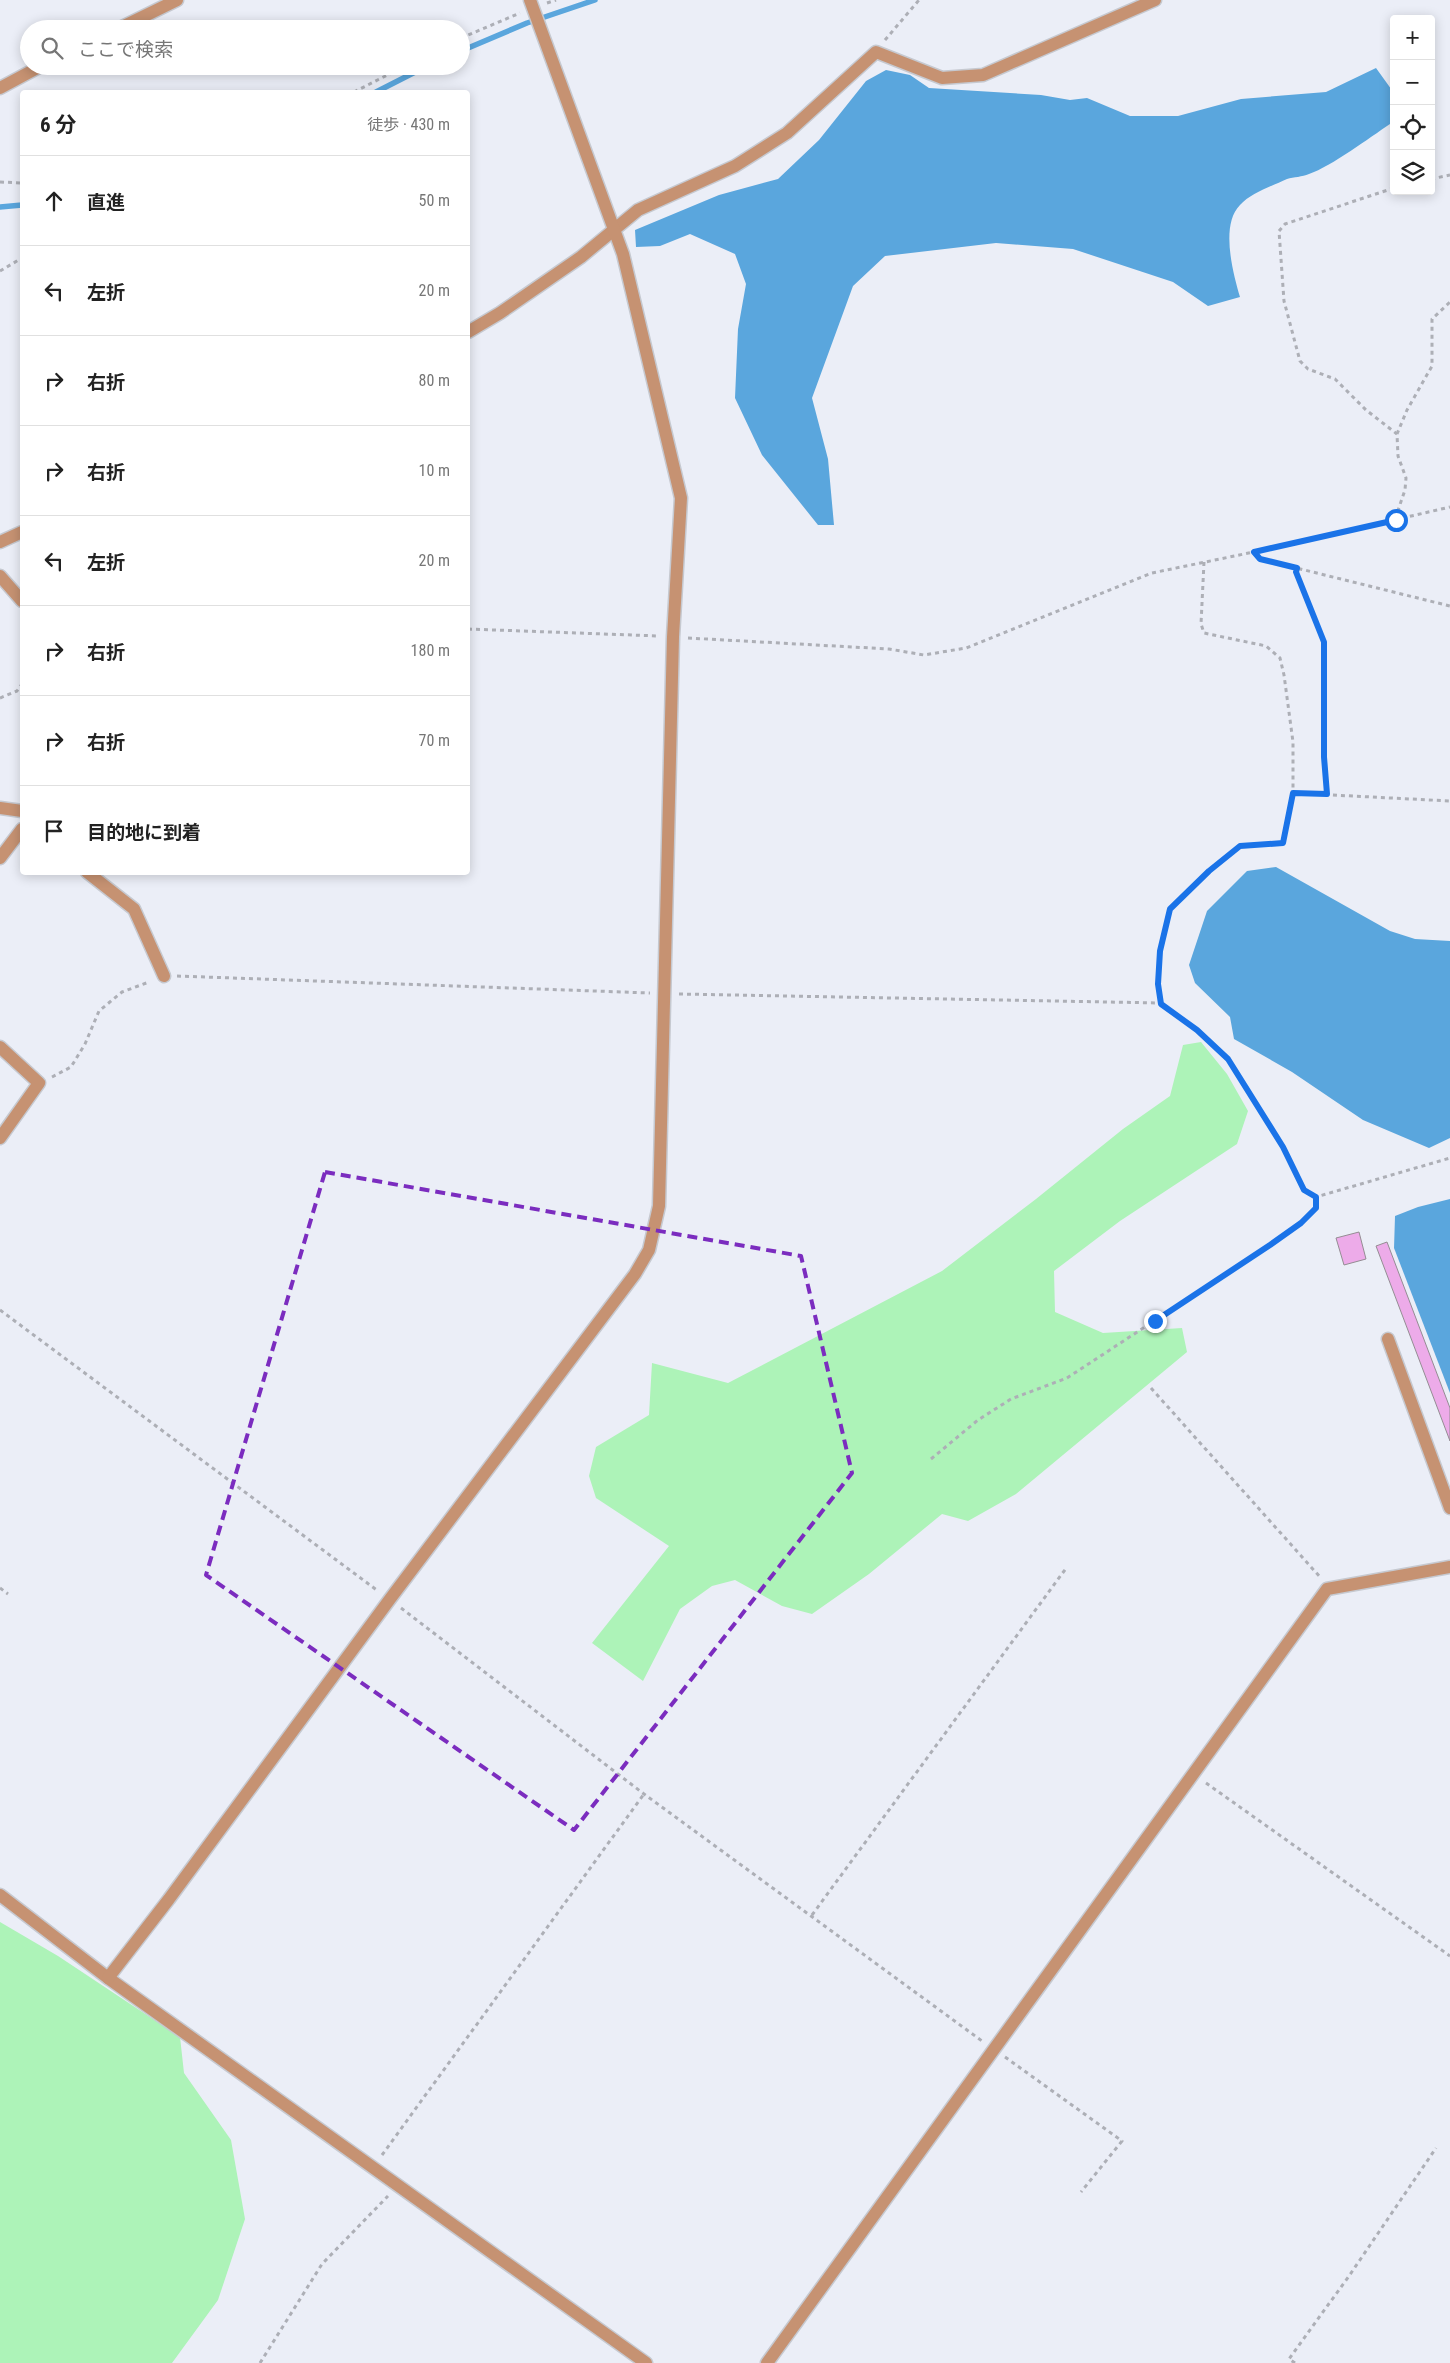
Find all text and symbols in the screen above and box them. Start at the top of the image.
map controls [1390,15,1435,195]
button: + [1390,15,1435,60]
search box [20,20,470,75]
icon: search [38,34,66,62]
text: ここで検索 [78,38,173,61]
button: − [1390,60,1435,105]
button: locate [1390,105,1435,150]
text: 6 分 [40,113,76,137]
text: 徒歩 · 430 m [367,115,450,134]
button: layers [1390,150,1435,195]
icon: ahead [40,187,68,215]
text: 直進 [87,191,125,214]
text: 50 m [418,191,450,210]
icon: left [40,277,68,305]
text: 左折 [87,281,125,304]
text: 20 m [418,281,450,300]
icon: right [40,367,68,395]
text: 右折 [87,371,125,394]
text: 80 m [418,371,450,390]
icon: right [40,457,68,485]
text: 右折 [87,461,125,484]
text: 10 m [418,461,450,480]
route start [1385,509,1408,532]
icon: left [40,547,68,575]
text: 左折 [87,551,125,574]
text: 20 m [418,551,450,570]
icon: right [40,637,68,665]
text: 右折 [87,641,125,664]
text: 180 m [411,641,450,660]
icon: right [40,727,68,755]
text: 右折 [87,731,125,754]
text: 70 m [418,731,450,750]
icon: arrive [40,817,68,845]
text: 目的地に到着 [87,821,201,844]
route end [1144,1310,1167,1333]

